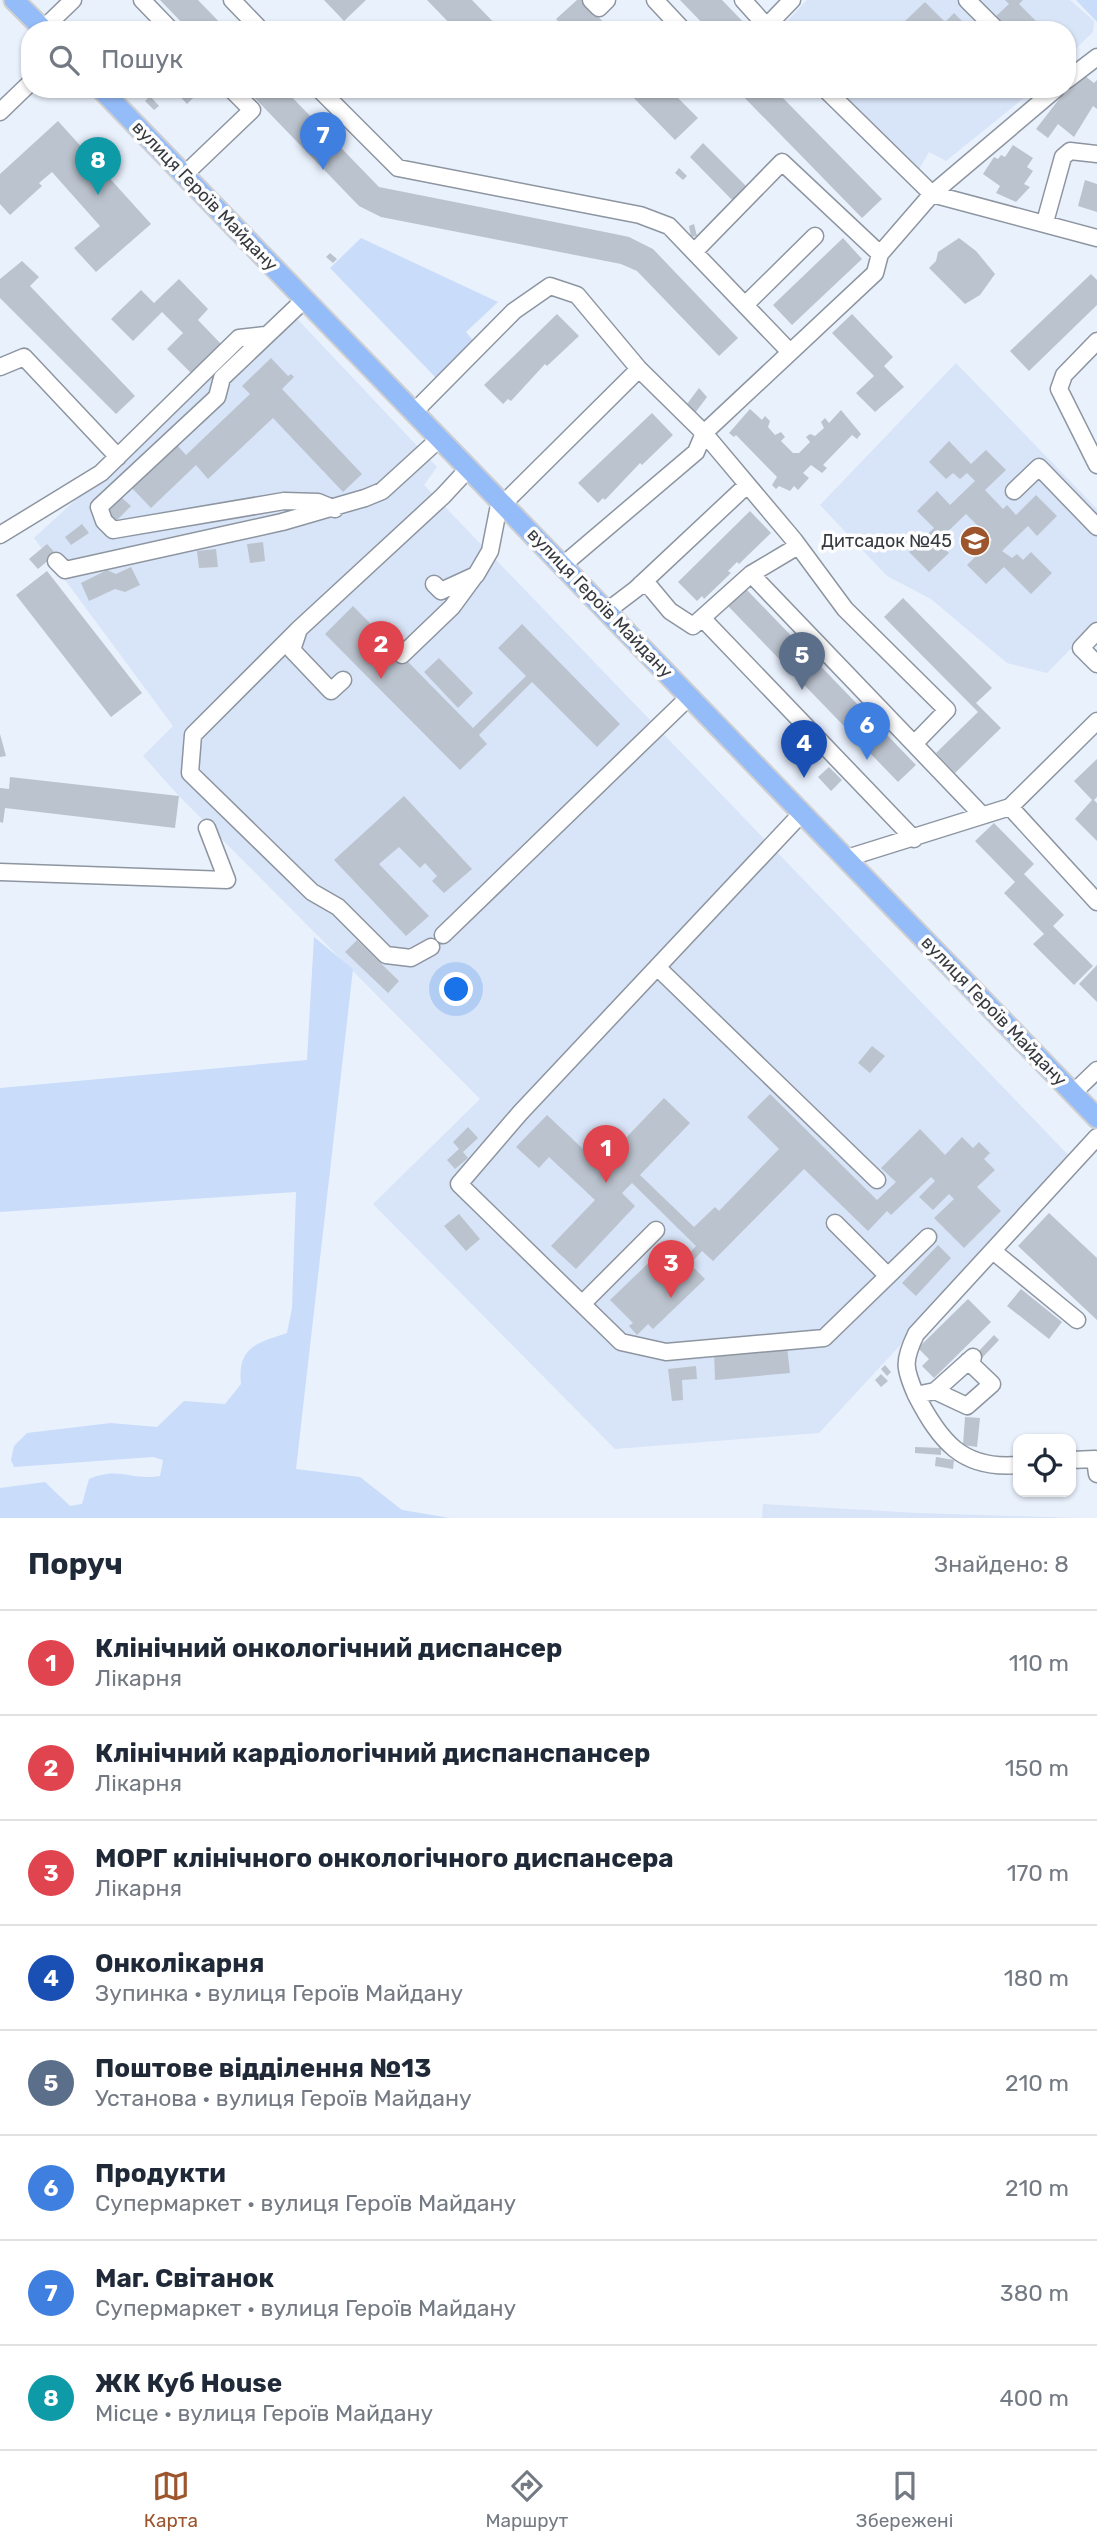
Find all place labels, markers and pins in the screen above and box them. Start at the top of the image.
pin: 7 [300,112,346,170]
pin: 8 [75,137,121,195]
school or university icon: Дитсадок №45 [958,524,992,558]
place label: Дитсадок №45 [821,530,952,552]
pin: 2 [358,621,404,679]
pin: 5 [779,632,825,690]
pin: 6 [844,702,890,760]
pin: 4 [781,720,827,778]
pin: 1 [583,1125,629,1183]
pin: 3 [648,1240,694,1298]

